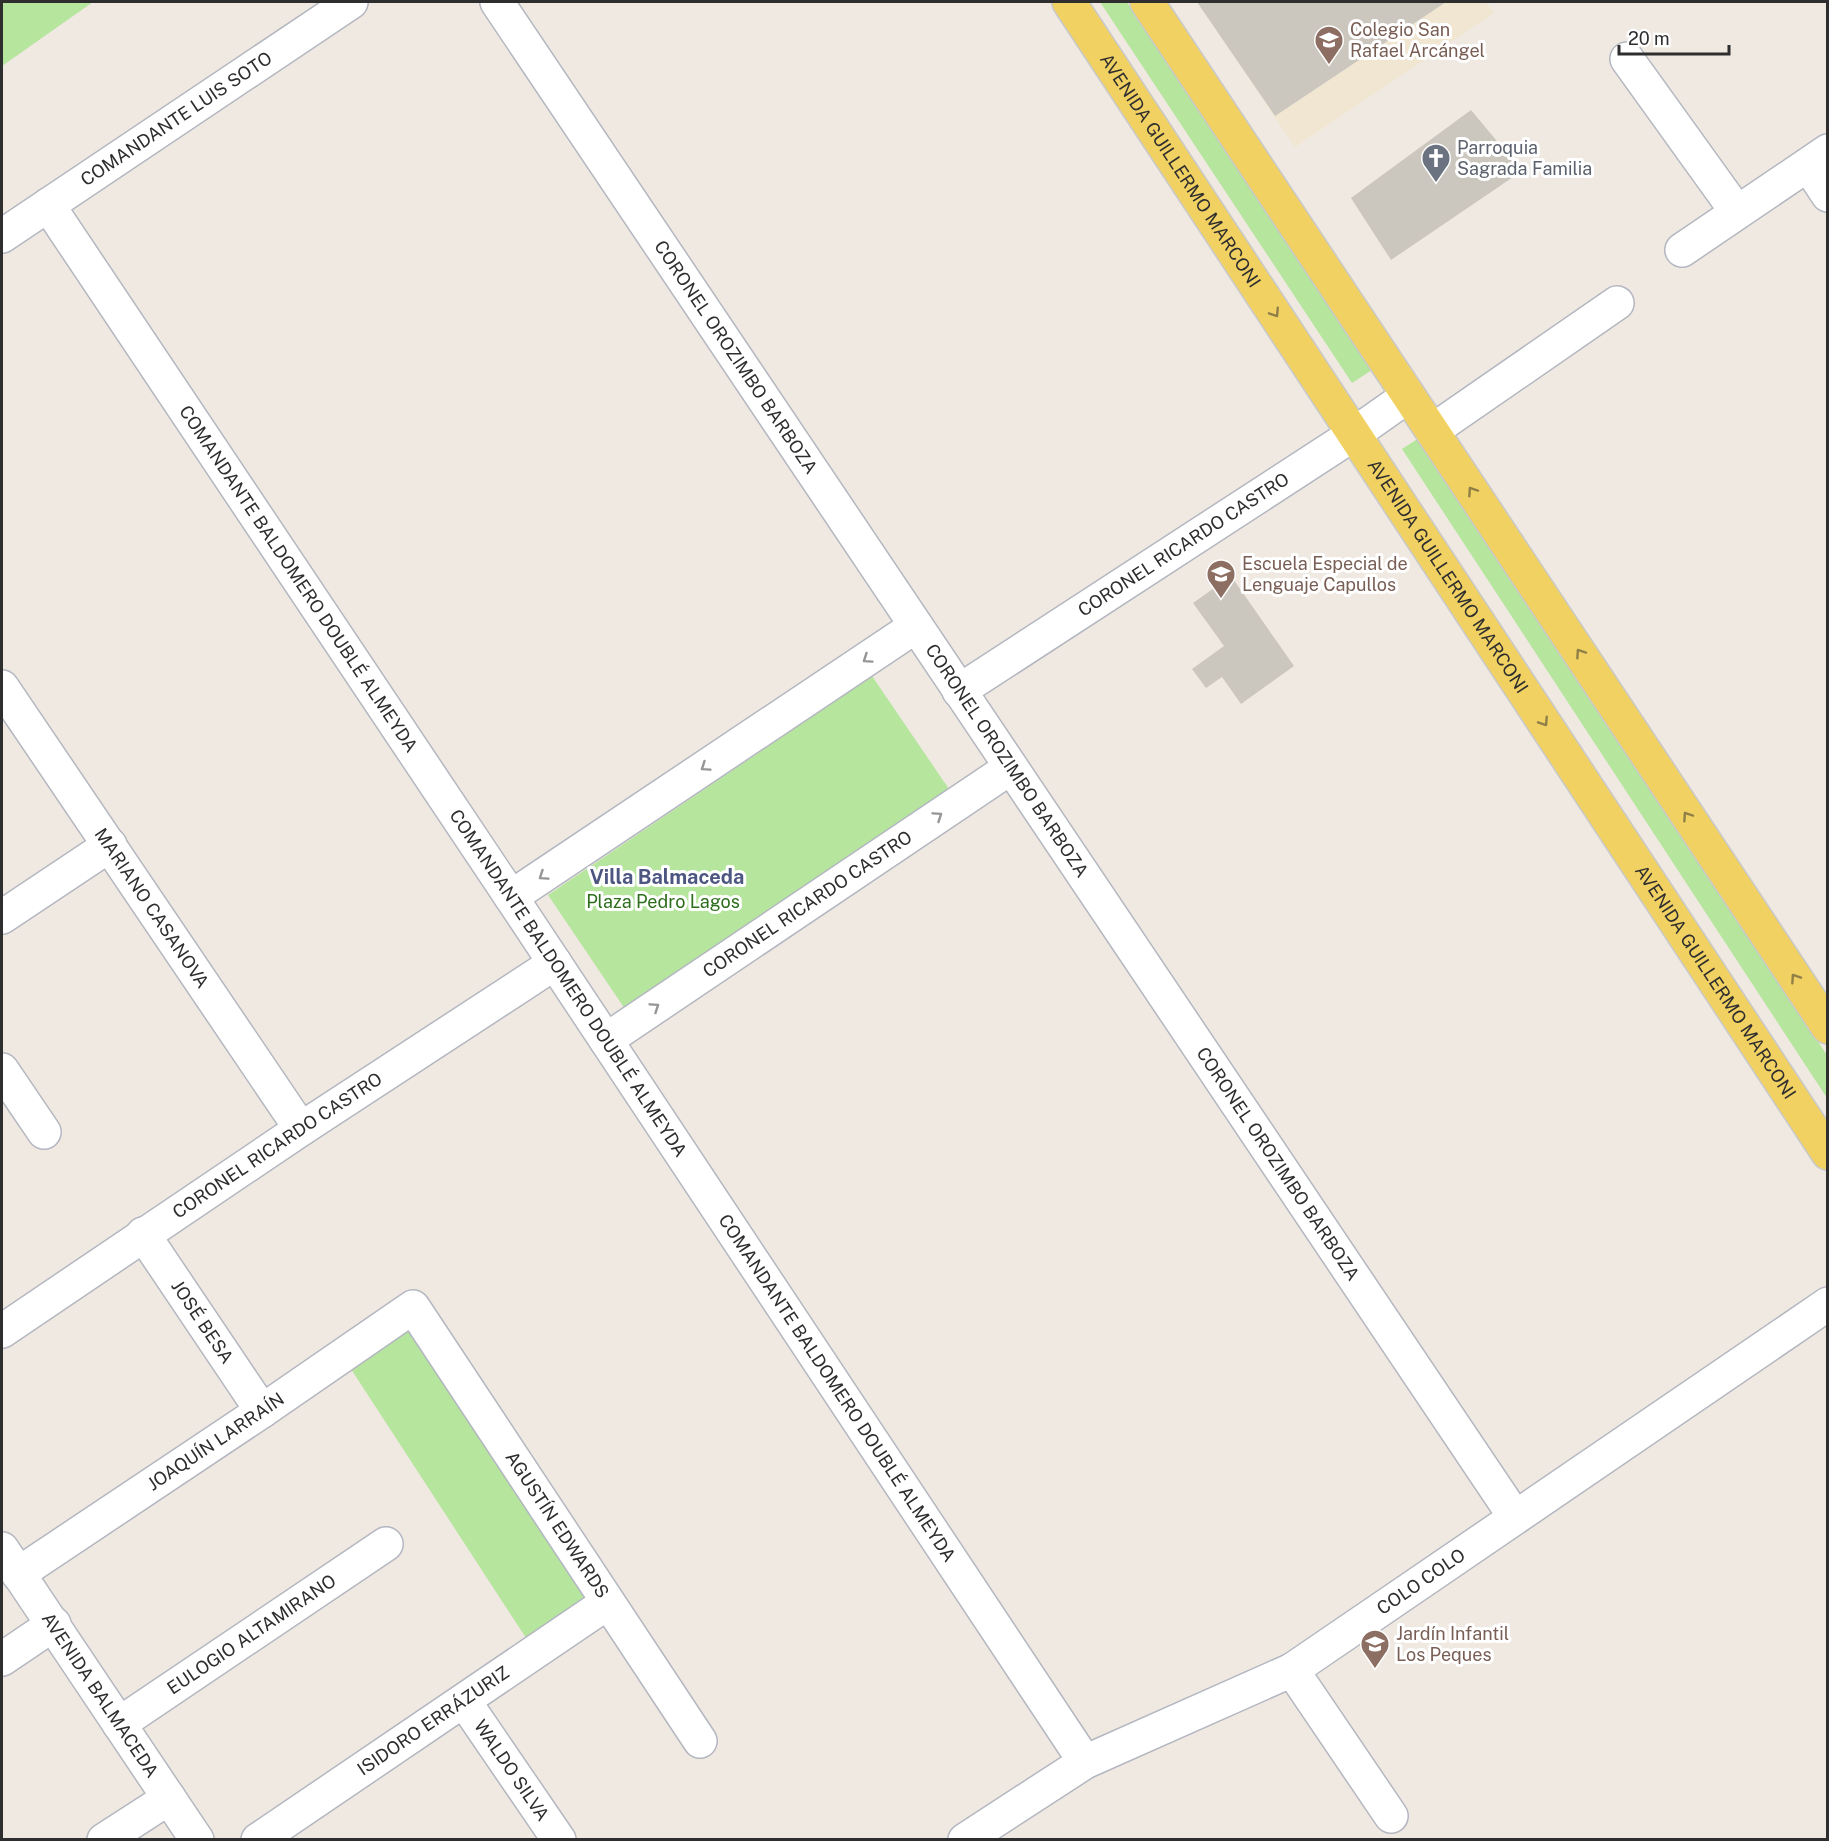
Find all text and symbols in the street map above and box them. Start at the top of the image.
scale bar [1619,18,1728,56]
place label: Colegio San Rafael Arcángel [1350,19,1485,61]
school or university icon: Colegio San Rafael Arcángel [1313,24,1345,66]
text: 20 m [1628,28,1670,49]
street label: COMANDANTE LUIS SOTO [77,47,276,190]
street label: AVENIDA GUILLERMO MARCONI [1096,49,1265,291]
place label: Parroquia Sagrada Familia [1457,137,1592,179]
church icon: Parroquia Sagrada Familia [1420,142,1452,184]
street label: CORONEL OROZIMBO BARBOZA [650,236,822,478]
one-way arrow [1267,307,1278,318]
street label: COMANDANTE BALDOMERO DOUBLÉ ALMEYDA [175,401,422,756]
street label: AVENIDA GUILLERMO MARCONI [1363,455,1533,697]
street label: CORONEL RICARDO CASTRO [1074,468,1293,621]
one-way arrow [1468,486,1479,497]
place label: Escuela Especial de Lenguaje Capullos [1242,553,1408,595]
school or university icon: Escuela Especial de Lenguaje Capullos [1205,558,1237,600]
street label: CORONEL OROZIMBO BARBOZA [921,640,1093,881]
one-way arrow [1575,649,1587,659]
one-way arrow [863,652,874,663]
one-way arrow [1536,716,1548,726]
one-way arrow [701,760,711,772]
street label: COMANDANTE BALDOMERO DOUBLÉ ALMEYDA [445,805,692,1161]
one-way arrow [1684,811,1695,822]
one-way arrow [931,812,942,823]
street label: MARIANO CASANOVA [90,824,214,992]
street label: CORONEL RICARDO CASTRO [699,826,916,982]
street label: AVENIDA GUILLERMO MARCONI [1631,861,1800,1103]
district label: Villa Balmaceda [590,865,744,889]
one-way arrow [539,869,550,880]
park label: Plaza Pedro Lagos [586,891,740,912]
one-way arrow [1791,974,1802,985]
one-way arrow [648,1004,659,1015]
street label: CORONEL OROZIMBO BARBOZA [1192,1043,1364,1285]
street label: CORONEL RICARDO CASTRO [168,1068,386,1223]
street label: COMANDANTE BALDOMERO DOUBLÉ ALMEYDA [714,1210,960,1566]
street label: JOSÉ BESA [167,1276,238,1367]
street label: JOAQUÍN LARRAÍN [143,1388,288,1495]
street label: AGUSTÍN EDWARDS [501,1447,614,1602]
street label: COLO COLO [1373,1544,1469,1619]
street label: EULOGIO ALTAMIRANO [163,1570,340,1699]
street label: AVENIDA BALMACEDA [38,1609,163,1781]
place label: Jardín Infantil Los Peques [1396,1623,1509,1665]
school or university icon: Jardín Infantil Los Peques [1359,1628,1391,1670]
street label: ISIDORO ERRÁZURIZ [353,1662,513,1779]
street label: WALDO SILVA [470,1716,554,1825]

